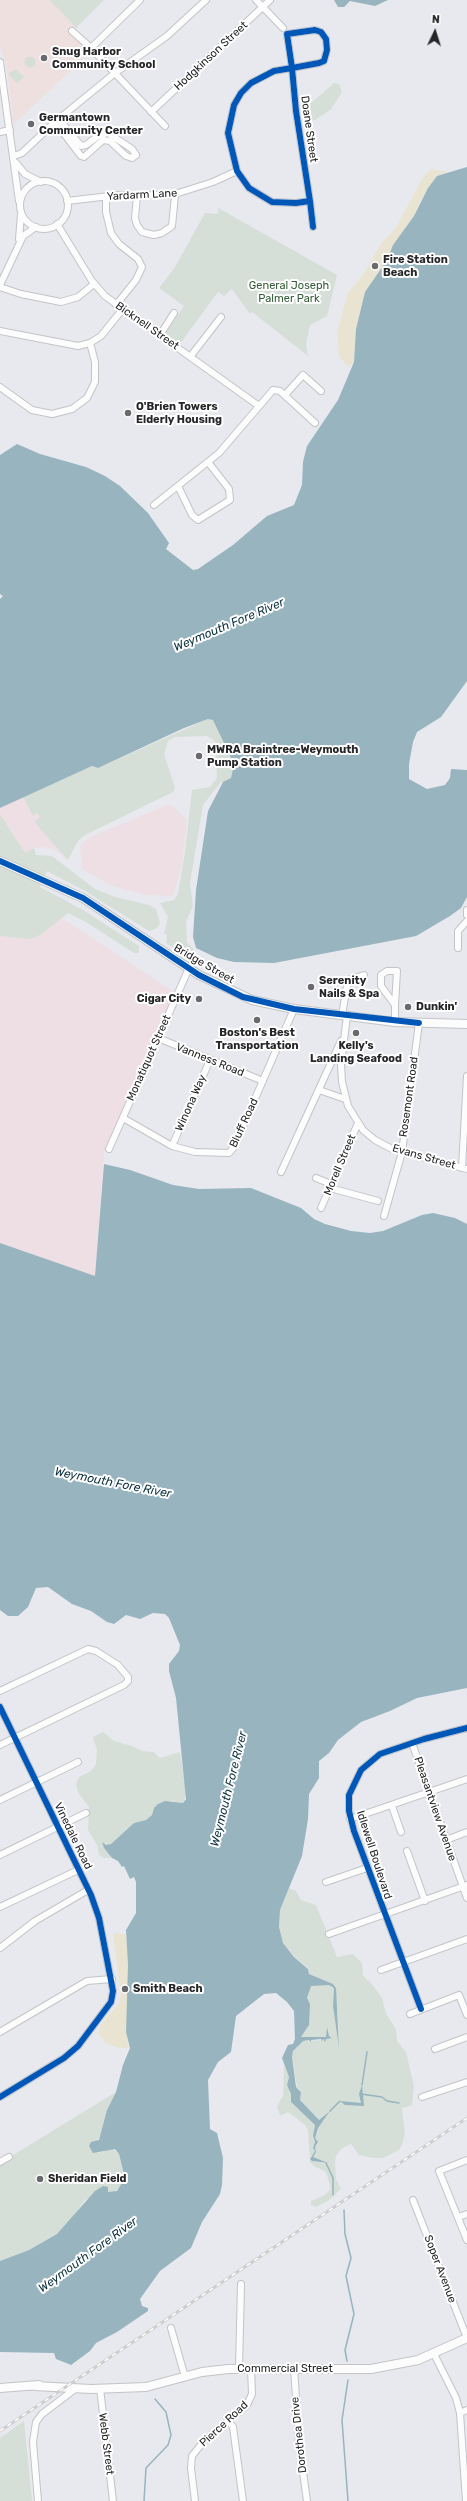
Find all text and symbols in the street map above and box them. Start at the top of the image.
north arrow [415,12,455,52]
text: N [431,13,440,26]
street label: Hodgkinson Street [172,19,250,93]
place label: Snug Harbor Community School [52,45,155,71]
marker: Snug Harbor Community School [39,53,49,63]
street label: Doane Street [298,95,320,163]
place label: Germantown Community Center [39,111,143,137]
marker: Germantown Community Center [26,119,36,129]
street label: Yardarm Lane [106,187,178,203]
place label: Fire Station Beach [383,253,448,279]
marker: Fire Station Beach [370,261,380,271]
park label: General Joseph Palmer Park [249,279,329,305]
street label: Bicknell Street [113,299,181,353]
place label: O'Brien Towers Elderly Housing [136,400,222,426]
marker: O'Brien Towers Elderly Housing [123,408,133,418]
water label: Weymouth Fore River [172,595,286,655]
place label: MWRA Braintree-Weymouth Pump Station [207,743,359,769]
marker: MWRA Braintree-Weymouth Pump Station [194,751,204,761]
street label: Bridge Street [171,941,237,987]
place label: Serenity Nails & Spa [319,974,379,1000]
marker: Serenity Nails & Spa [306,982,316,992]
place label: Cigar City [137,992,191,1006]
marker: Cigar City [194,994,204,1004]
place label: Dunkin' [416,1000,457,1014]
marker: Dunkin' [403,1002,413,1012]
street label: Monatiquot Street [124,1013,174,1103]
marker: Boston's Best Transportation [252,1015,262,1025]
place label: Boston's Best Transportation [215,1026,299,1052]
marker: Kelly's Landing Seafood [351,1028,361,1038]
place label: Kelly's Landing Seafood [310,1039,402,1065]
street label: Vanness Road [174,1040,246,1080]
street label: Rosemont Road [397,1056,421,1138]
street label: Winona Way [173,1073,209,1133]
street label: Bluff Road [227,1096,261,1150]
street label: Morell Street [321,1132,359,1198]
street label: Evans Street [391,1142,457,1172]
water label: Weymouth Fore River [53,1465,173,1501]
water label: Weymouth Fore River [208,1730,250,1848]
street label: Pleasantview Avenue [411,1755,459,1863]
street label: Vinedale Road [51,1800,95,1872]
street label: Idlewell Boulevard [353,1809,395,1901]
place label: Smith Beach [133,1982,203,1996]
marker: Smith Beach [120,1984,130,1994]
place label: Sheridan Field [48,2172,127,2186]
marker: Sheridan Field [35,2174,45,2184]
water label: Weymouth Fore River [36,2214,140,2296]
street label: Soper Avenue [421,2233,459,2305]
street label: Commercial Street [237,2362,333,2376]
street label: Dorothea Drive [288,2396,310,2474]
street label: Pierce Road [197,2398,251,2450]
street label: Webb Street [96,2412,116,2476]

